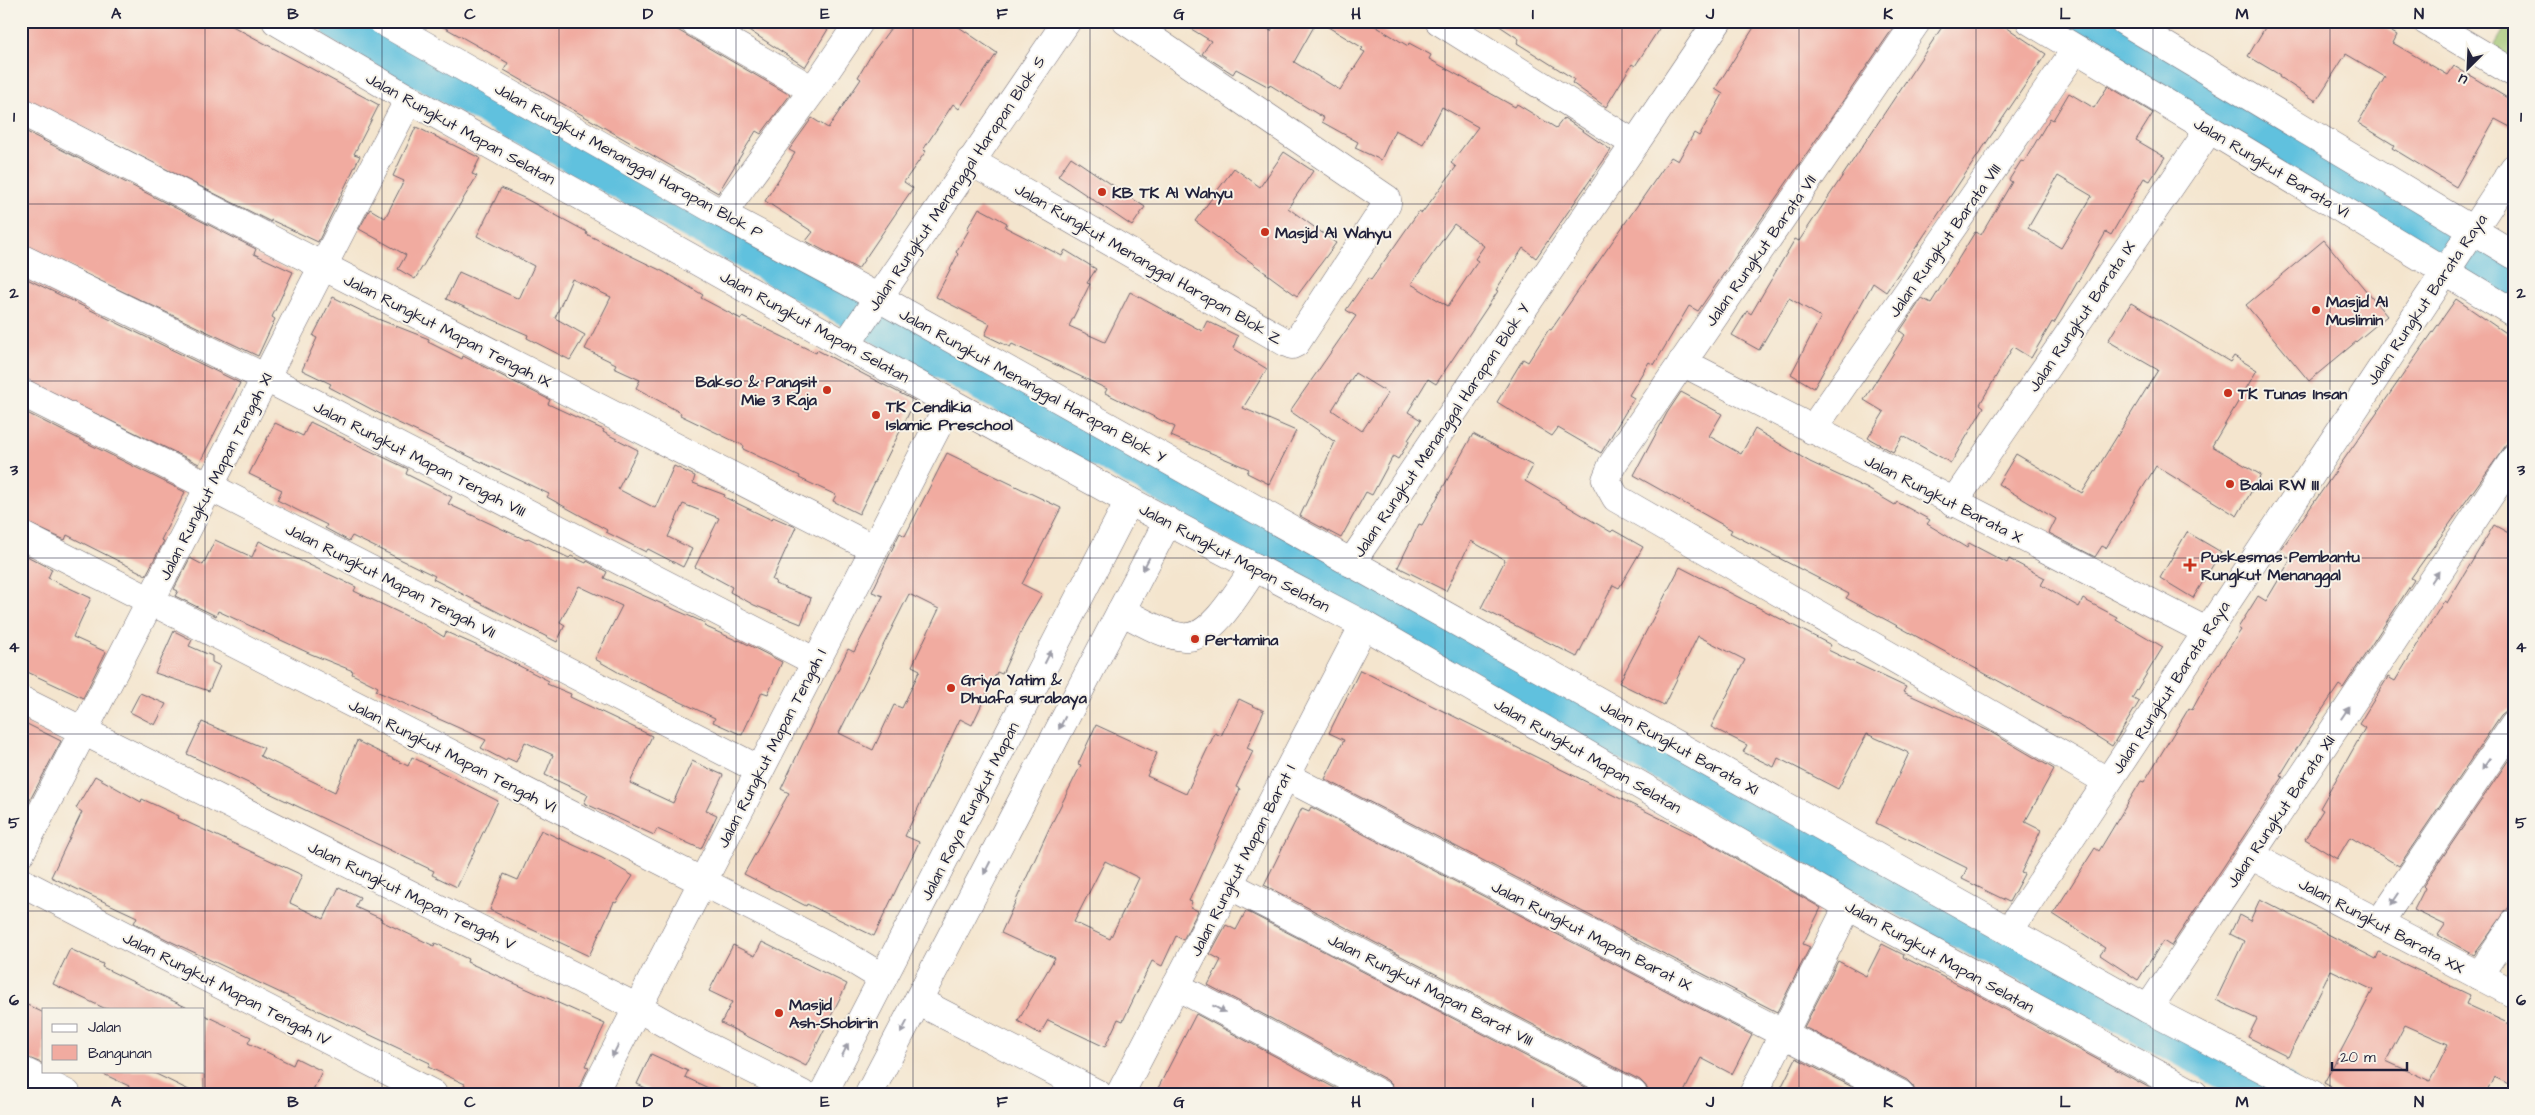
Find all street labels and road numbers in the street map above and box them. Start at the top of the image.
street label: Jalan Rungkut Menanggal Harapan Blok S [863,52,1052,316]
street label: Jalan Rungkut Mapan Selatan [361,68,559,191]
street label: Jalan Rungkut Menanggal Harapan Blok P [490,78,767,245]
street label: Jalan Rungkut Barata VI [2189,113,2354,224]
street label: Jalan Rungkut Barata VIII [1883,159,2007,322]
street label: Jalan Rungkut Barata VII [1700,170,1822,331]
street label: Jalan Rungkut Menanggal Harapan Blok Z [1010,178,1287,351]
street label: Jalan Rungkut Barata Raya [2361,210,2493,390]
street label: Jalan Rungkut Barata IX [2023,236,2142,397]
street label: Jalan Rungkut Mapan Selatan [715,266,913,389]
street label: Jalan Rungkut Mapan Tengah IX [339,269,556,394]
street label: Jalan Rungkut Menanggal Harapan Blok Y [1348,299,1536,562]
street label: Jalan Rungkut Menanggal Harapan Blok Y [895,303,1170,470]
street label: Jalan Rungkut Mapan Tengah XI [154,369,279,585]
street label: Jalan Rungkut Mapan Tengah VIII [309,396,530,523]
street label: Jalan Rungkut Barata X [1860,449,2027,550]
street label: Jalan Rungkut Mapan Selatan [1135,498,1334,619]
street label: Jalan Rungkut Mapan Tengah VII [281,518,499,645]
street label: Jalan Rungkut Barata Raya [2107,597,2236,779]
street label: Jalan Rungkut Mapan Tengah I [712,645,833,852]
street label: Jalan Rungkut Mapan Selatan [1489,693,1685,820]
street label: Jalan Rungkut Mapan Tengah VI [344,694,560,819]
street label: Jalan Rungkut Barata XI [1596,695,1763,801]
street label: Jalan Raya Rungkut Mapan [915,718,1025,905]
street label: Jalan Rungkut Barata XII [2221,731,2341,893]
street label: Jalan Rungkut Mapan Barat I [1185,761,1302,961]
street label: Jalan Rungkut Mapan Tengah V [304,836,519,957]
street label: Jalan Rungkut Barata XX [2294,873,2469,980]
street label: Jalan Rungkut Mapan Barat IX [1487,876,1696,997]
street label: Jalan Rungkut Mapan Selatan [1840,896,2038,1019]
street label: Jalan Rungkut Mapan Tengah IV [118,927,334,1052]
street label: Jalan Rungkut Mapan Barat VIII [1324,928,1537,1052]

